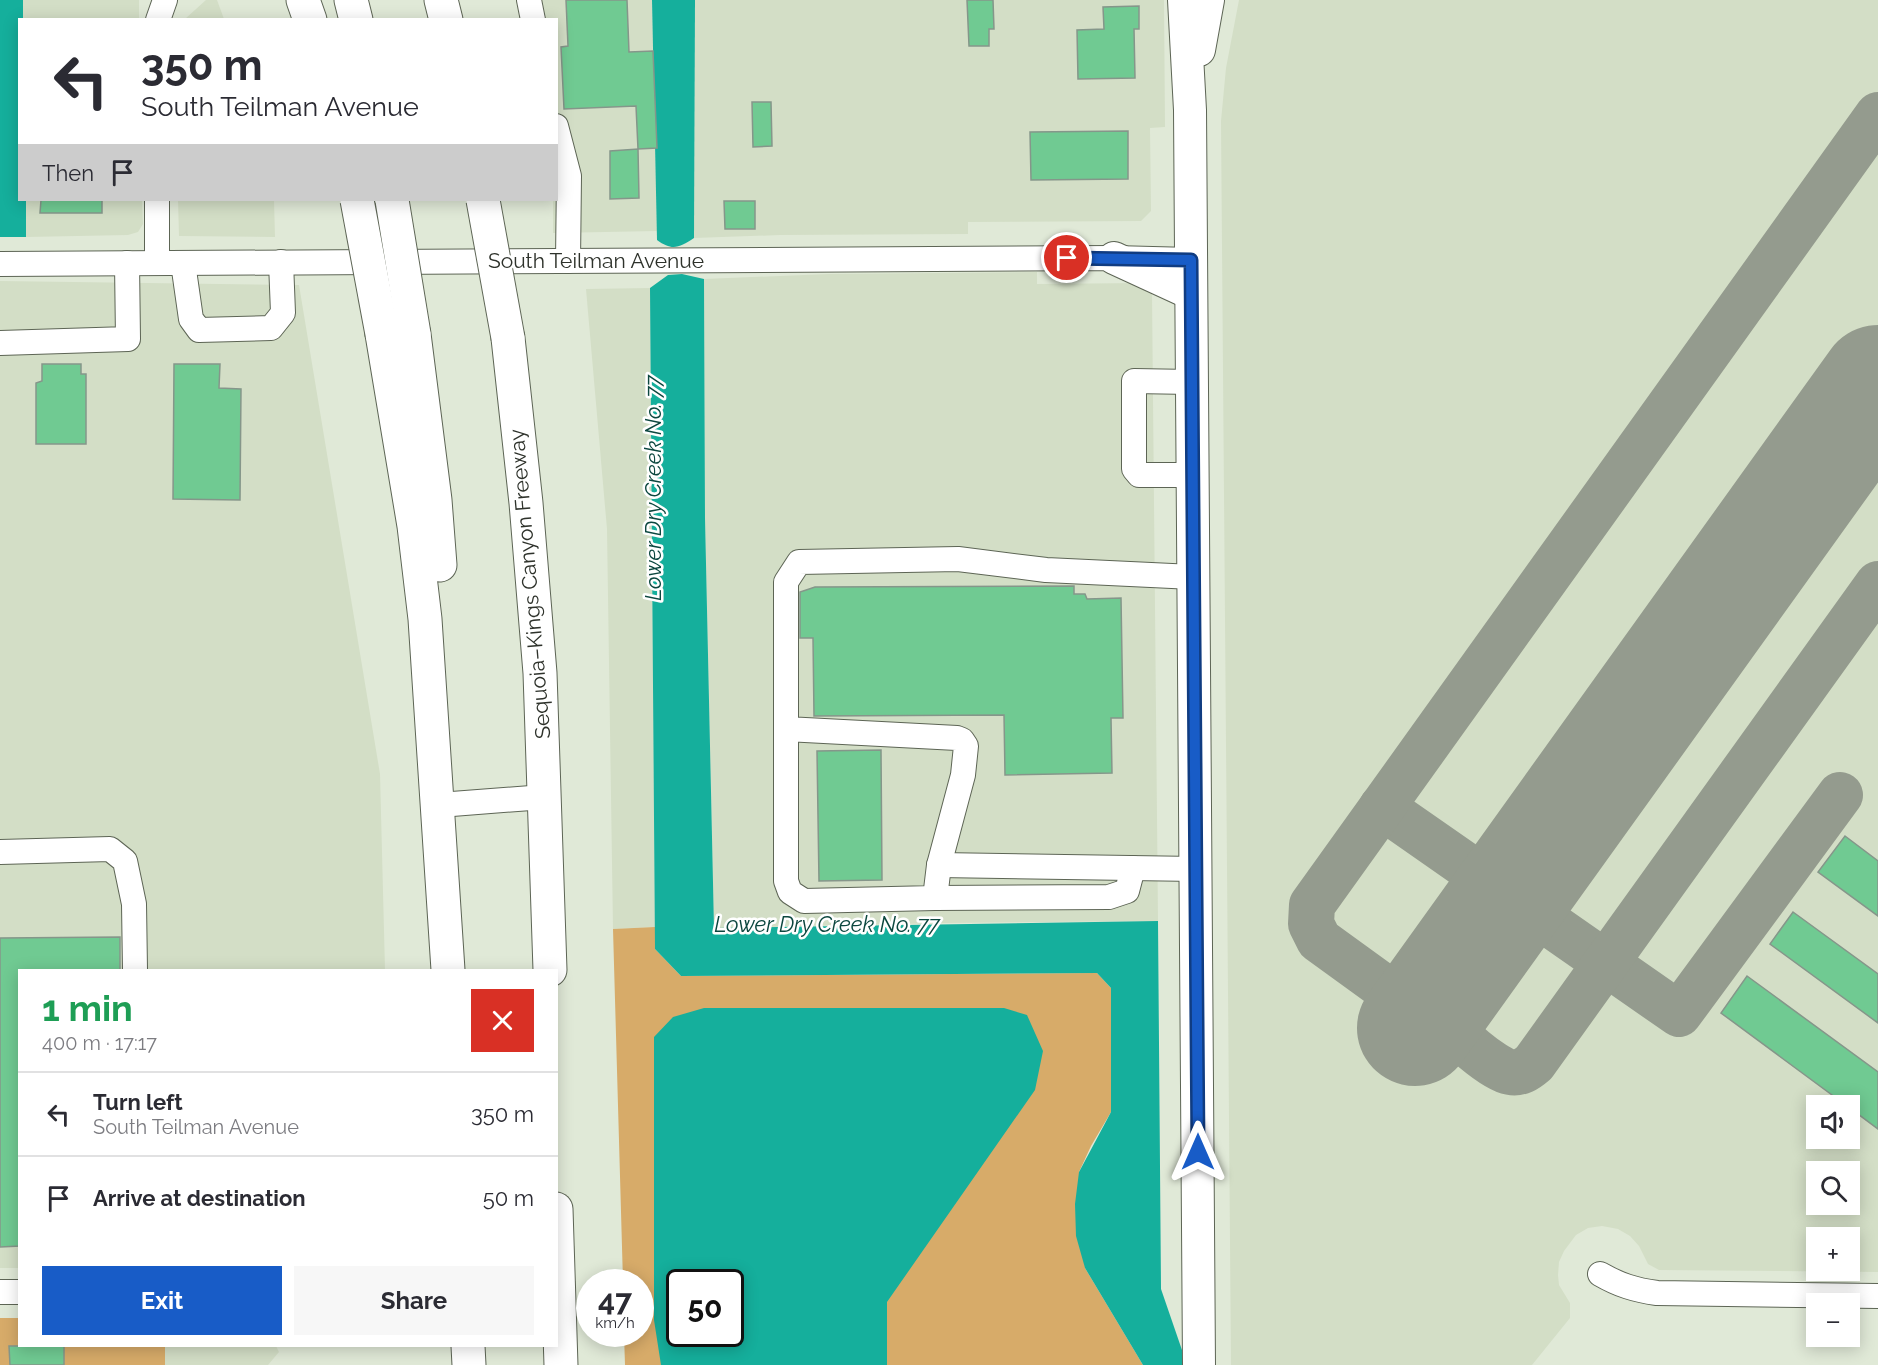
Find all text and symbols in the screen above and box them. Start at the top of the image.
text: 350 m [141,41,263,90]
icon: left [42,42,120,120]
text: South Teilman Avenue [141,91,419,122]
icon: arrive [106,156,139,189]
text: Then [42,160,94,186]
pin [1041,232,1092,283]
icon: arrive [1050,241,1083,274]
street label: South Teilman Avenue [488,248,704,273]
water label: Lower Dry Creek No. 77 [640,374,666,601]
street label: Sequoia–Kings Canyon Freeway [503,428,556,740]
water label: Lower Dry Creek No. 77 [714,911,941,937]
text: 1 min [42,987,133,1029]
button: close [471,989,534,1052]
text: 400 m · 17:17 [42,1031,157,1055]
text: Turn left [93,1089,183,1115]
map controls [1806,1095,1860,1347]
button: sound [1806,1095,1860,1149]
icon: left [42,1098,75,1131]
text: 350 m [471,1101,534,1127]
text: South Teilman Avenue [93,1115,299,1139]
position arrow [1166,1120,1230,1184]
button: search [1806,1161,1860,1215]
icon: arrive [42,1182,75,1215]
text: Arrive at destination [93,1185,306,1211]
text: 50 m [483,1185,534,1211]
button: + [1806,1227,1860,1281]
button: Exit [42,1266,282,1335]
button: Share [294,1266,534,1335]
speed limit sign: 50 [666,1269,744,1347]
text: 47 [598,1283,632,1318]
button: − [1806,1293,1860,1347]
text: km/h [595,1314,635,1332]

